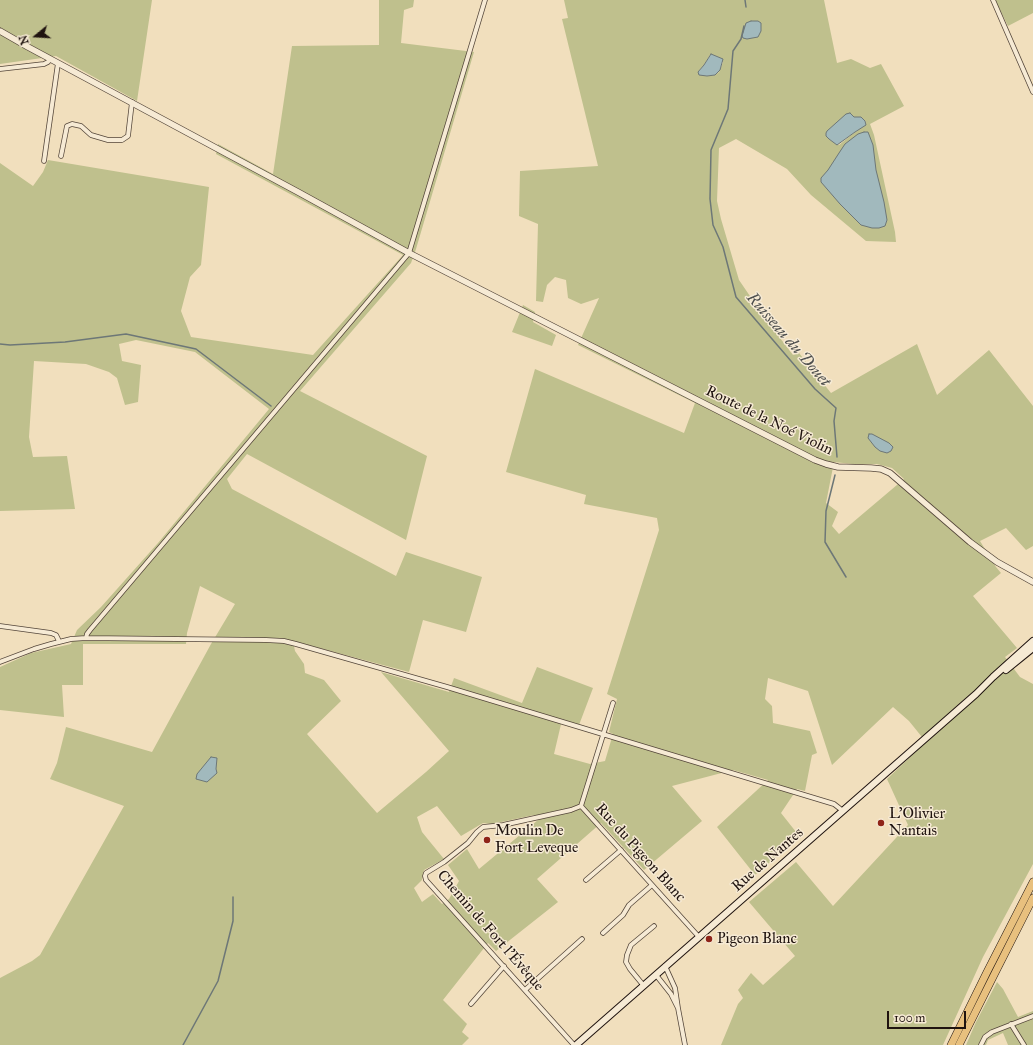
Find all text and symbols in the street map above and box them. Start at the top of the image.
north arrow [16,16,56,56]
text: N [16,33,32,46]
water label: Ruisseau du Douet [742,289,834,391]
street label: Route de la Noé Violin [702,382,836,460]
street label: Rue du Pigeon Blanc [591,800,689,906]
place label: L'Olivier Nantais [889,805,945,840]
marker: L'Olivier Nantais [876,818,886,828]
place label: Moulin De Fort Leveque [495,822,578,857]
street label: Rue de Nantes [729,824,807,896]
marker: Moulin De Fort Leveque [482,835,492,845]
street label: Chemin de Fort l'Évêque [433,867,547,995]
place label: Pigeon Blanc [717,930,797,948]
marker: Pigeon Blanc [704,934,714,944]
scale bar [889,1003,968,1029]
text: 100 m [894,1011,925,1025]

